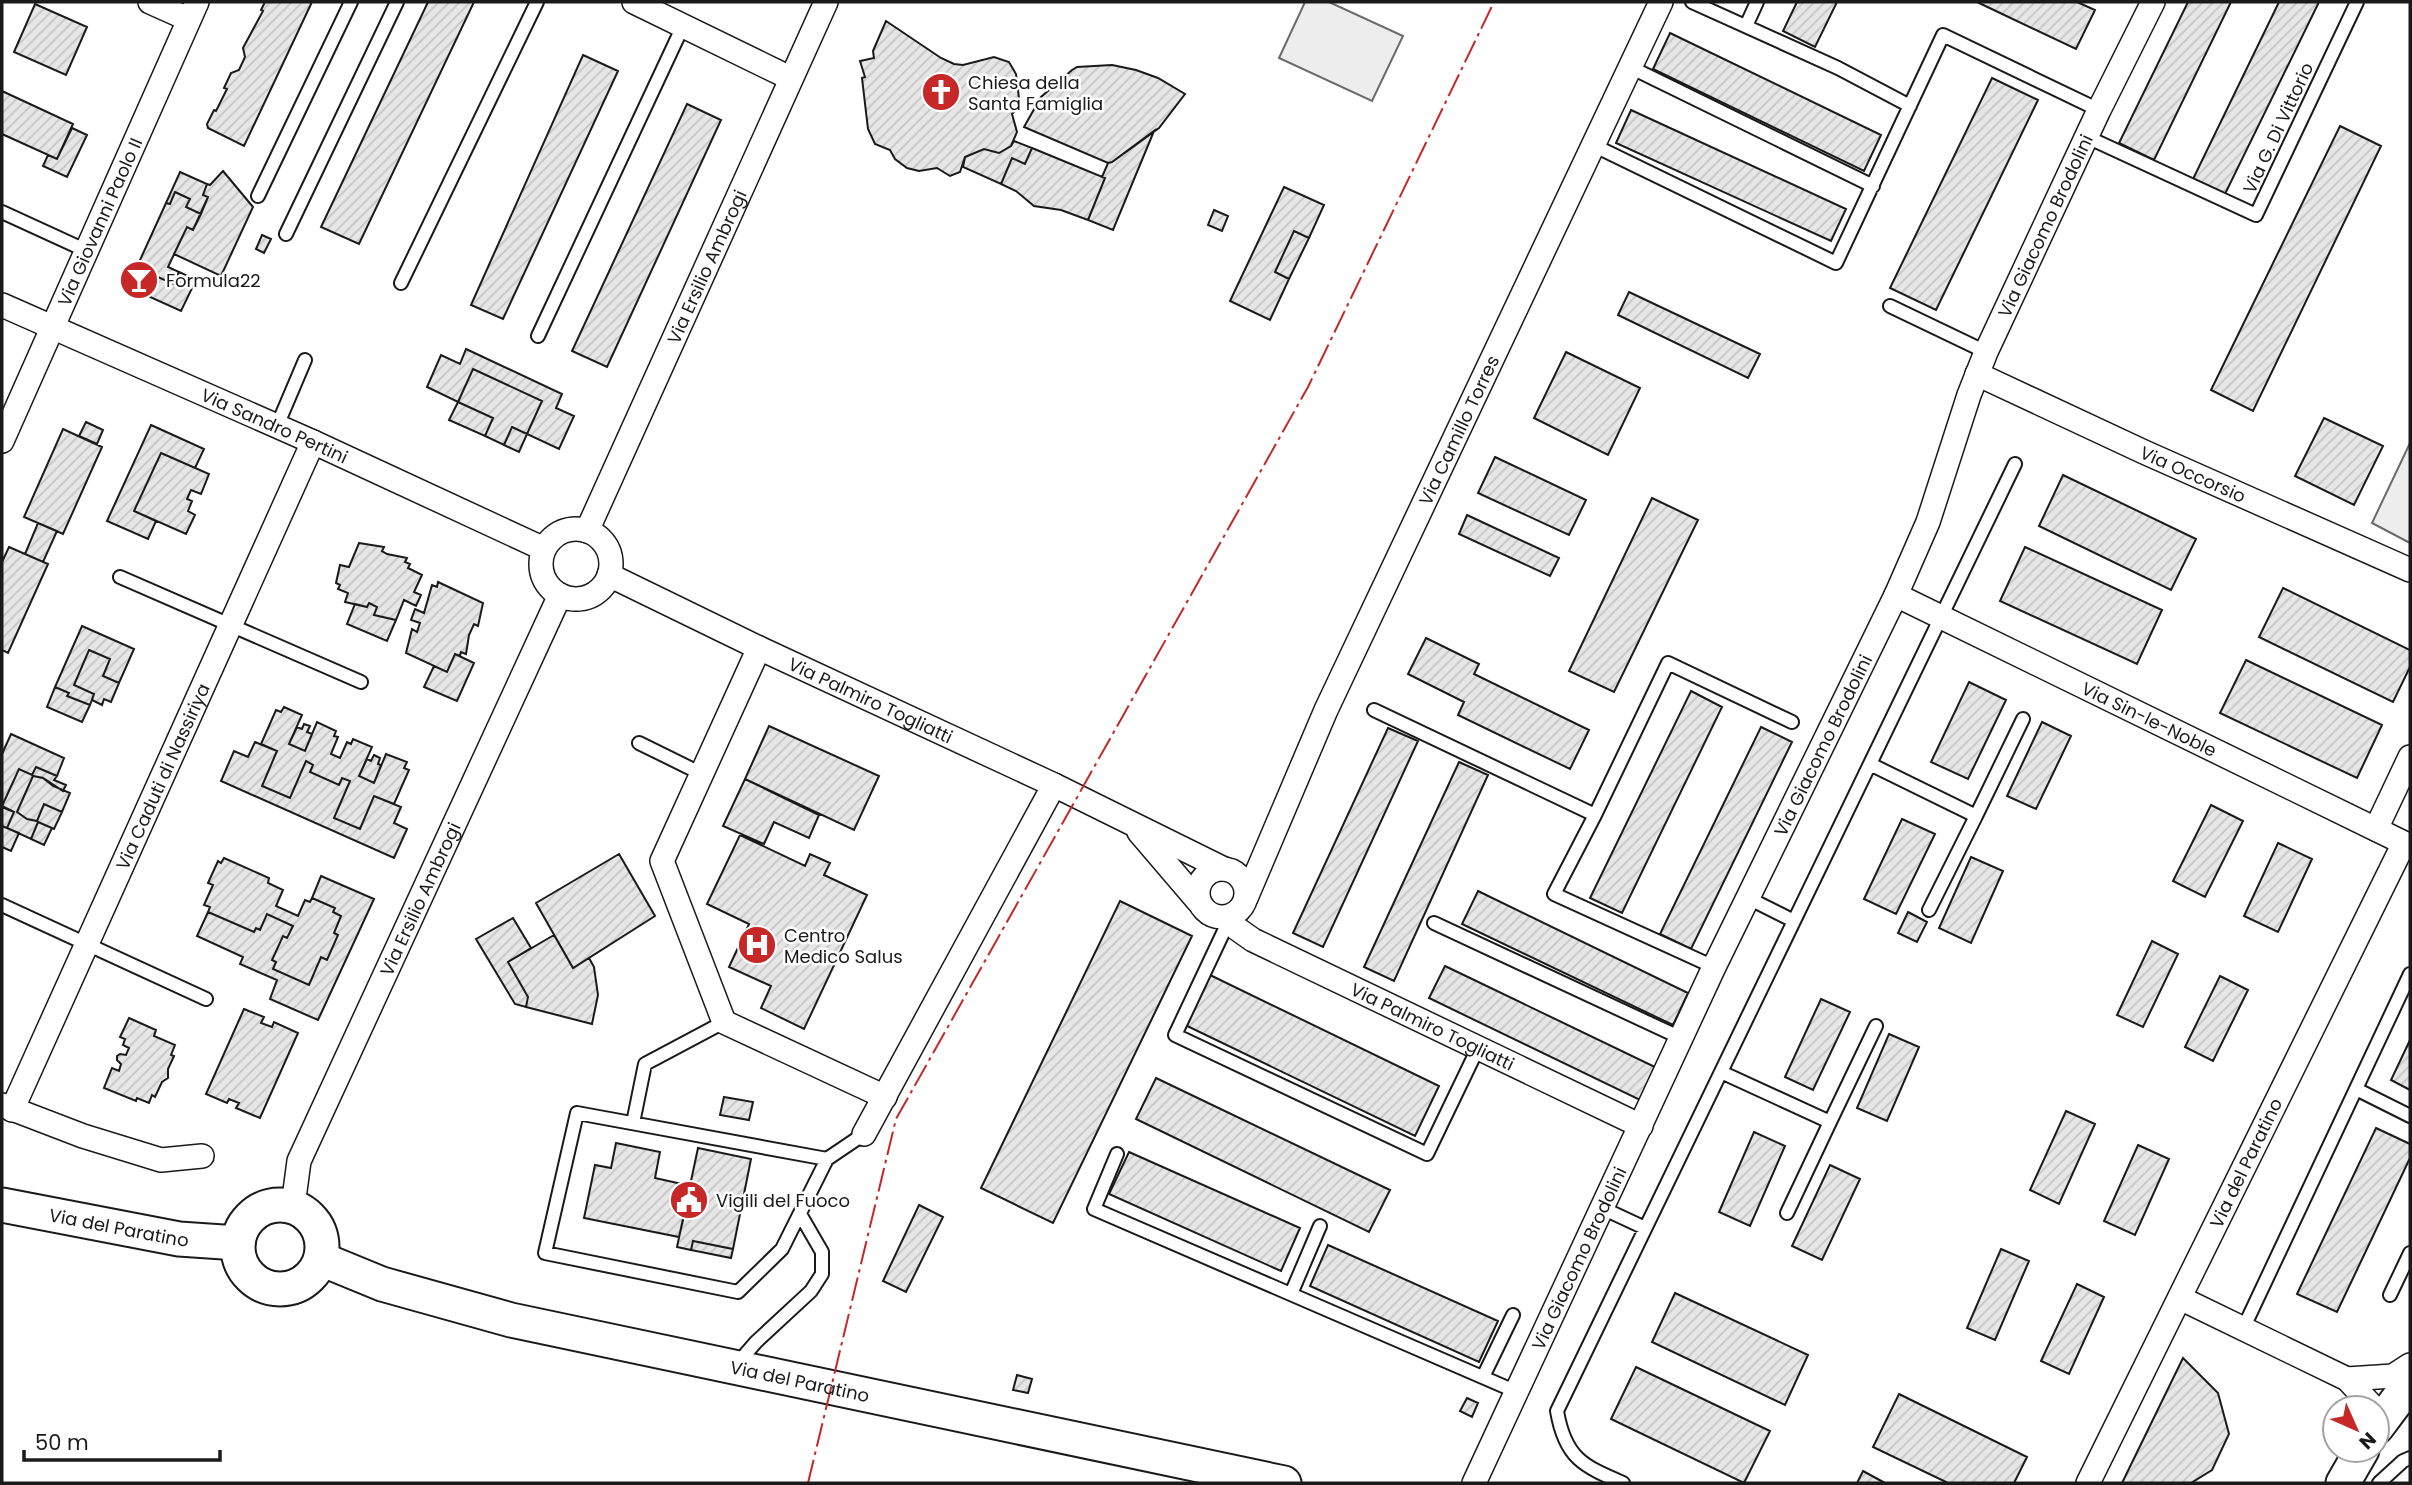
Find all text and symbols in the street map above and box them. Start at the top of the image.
street label: Via G. Di Vittorio [2237,58,2319,198]
place label: Chiesa della Santa Famiglia [968,70,1103,116]
church icon: Chiesa della Santa Famiglia [920,71,962,113]
street label: Via Giacomo Brodolini [1991,130,2098,321]
street label: Via Giovanni Paolo II [51,133,148,310]
street label: Via Ersilio Ambrogi [661,186,752,348]
bar icon: Formula22 [118,259,160,301]
place label: Formula22 [166,268,261,293]
street label: Via Camillo Torres [1412,351,1505,509]
street label: Via Sandro Pertini [197,382,352,469]
street label: Via Occorsio [2136,439,2250,508]
street label: Via Giacomo Brodolini [1767,650,1878,840]
street label: Via Palmiro Togliatti [784,651,957,749]
street label: Via Sin-le-Noble [2078,675,2221,762]
street label: Via Caduti di Nassiriya [109,679,215,874]
street label: Via Ersilio Ambrogi [374,818,466,980]
place label: Centro Medico Salus [784,923,903,969]
hospital icon: Centro Medico Salus [736,924,778,966]
street label: Via Palmiro Togliatti [1347,976,1519,1076]
street label: Via del Paratino [2204,1094,2288,1232]
street label: Via Giacomo Brodolini [1525,1162,1632,1354]
public building icon: Vigili del Fuoco [668,1179,710,1221]
place label: Vigili del Fuoco [716,1188,850,1213]
street label: Via del Paratino [47,1202,189,1252]
street label: Via del Paratino [728,1354,872,1408]
north arrow [2321,1394,2391,1464]
scale bar [24,1418,220,1462]
text: N [2353,1426,2382,1455]
text: 50 m [35,1428,89,1457]

